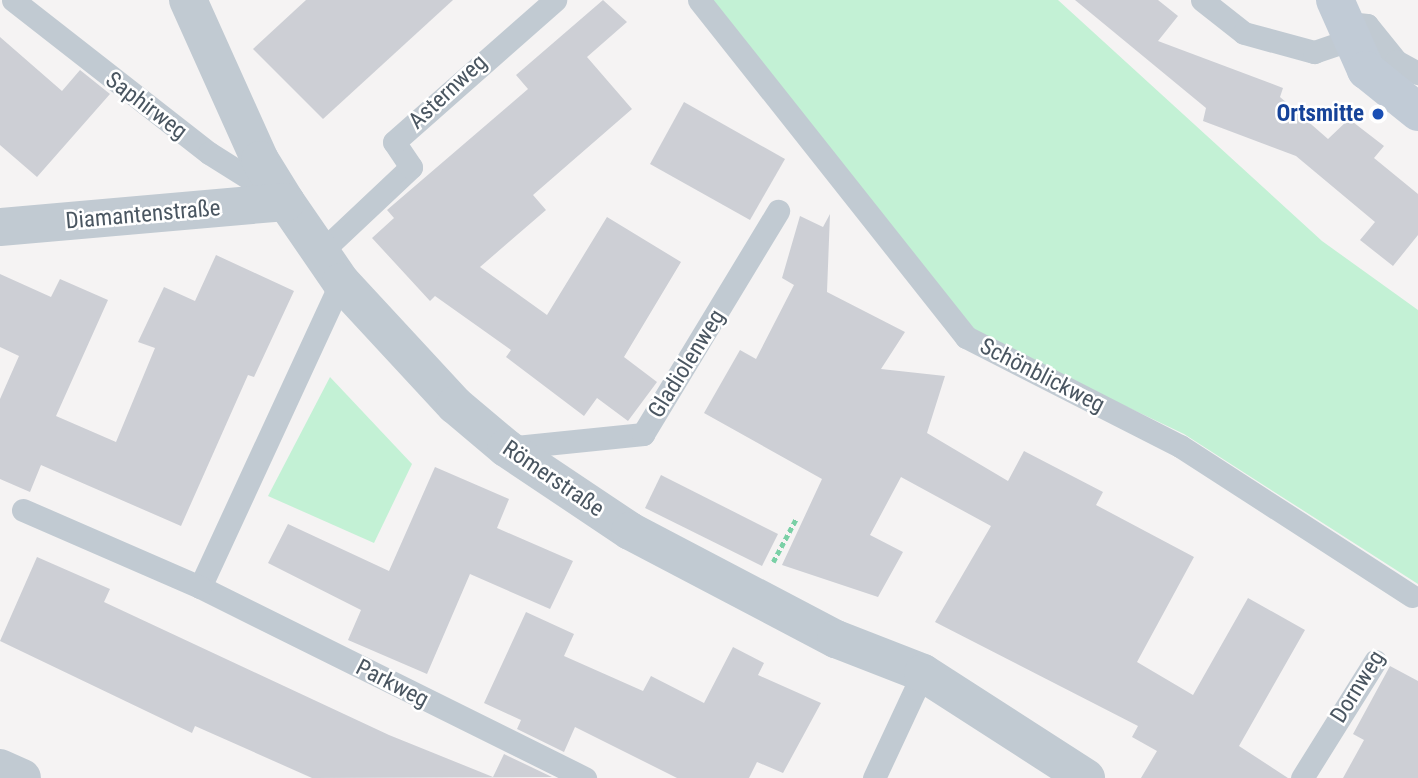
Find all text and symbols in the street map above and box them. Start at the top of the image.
street label: Asternweg [403,49,493,135]
street label: Saphirweg [100,66,192,146]
place label: Ortsmitte [1276,100,1364,128]
marker: Ortsmitte [1370,106,1386,122]
street label: Diamantenstraße [64,194,222,236]
street label: Gladiolenweg [643,305,731,423]
street label: Schönblickweg [975,333,1109,419]
street label: Römerstraße [497,435,609,523]
street label: Dornweg [1325,646,1391,728]
street label: Parkweg [351,654,433,714]

